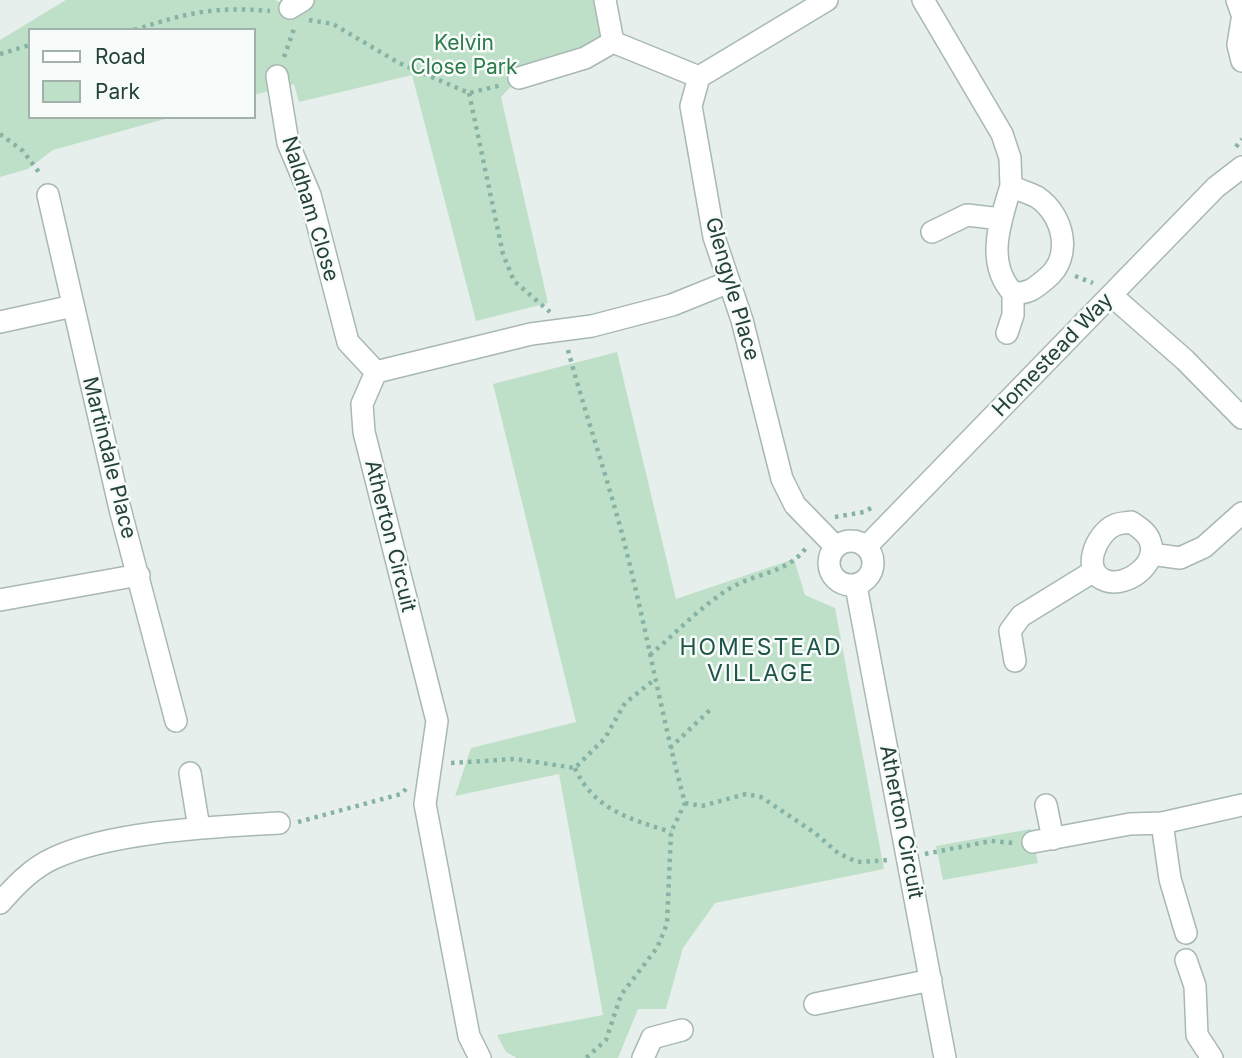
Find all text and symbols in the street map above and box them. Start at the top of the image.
legend [28,28,256,119]
park label: Kelvin Close Park [410,31,518,81]
text: Road [95,44,146,69]
text: Park [95,79,140,104]
street label: Naldham Close [276,133,344,285]
street label: Glengyle Place [699,214,765,364]
street label: Homestead Way [987,288,1119,422]
street label: Martindale Place [77,375,141,541]
street label: Atherton Circuit [359,457,421,615]
district label: HOMESTEAD VILLAGE [681,634,841,688]
street label: Atherton Circuit [874,743,928,901]

